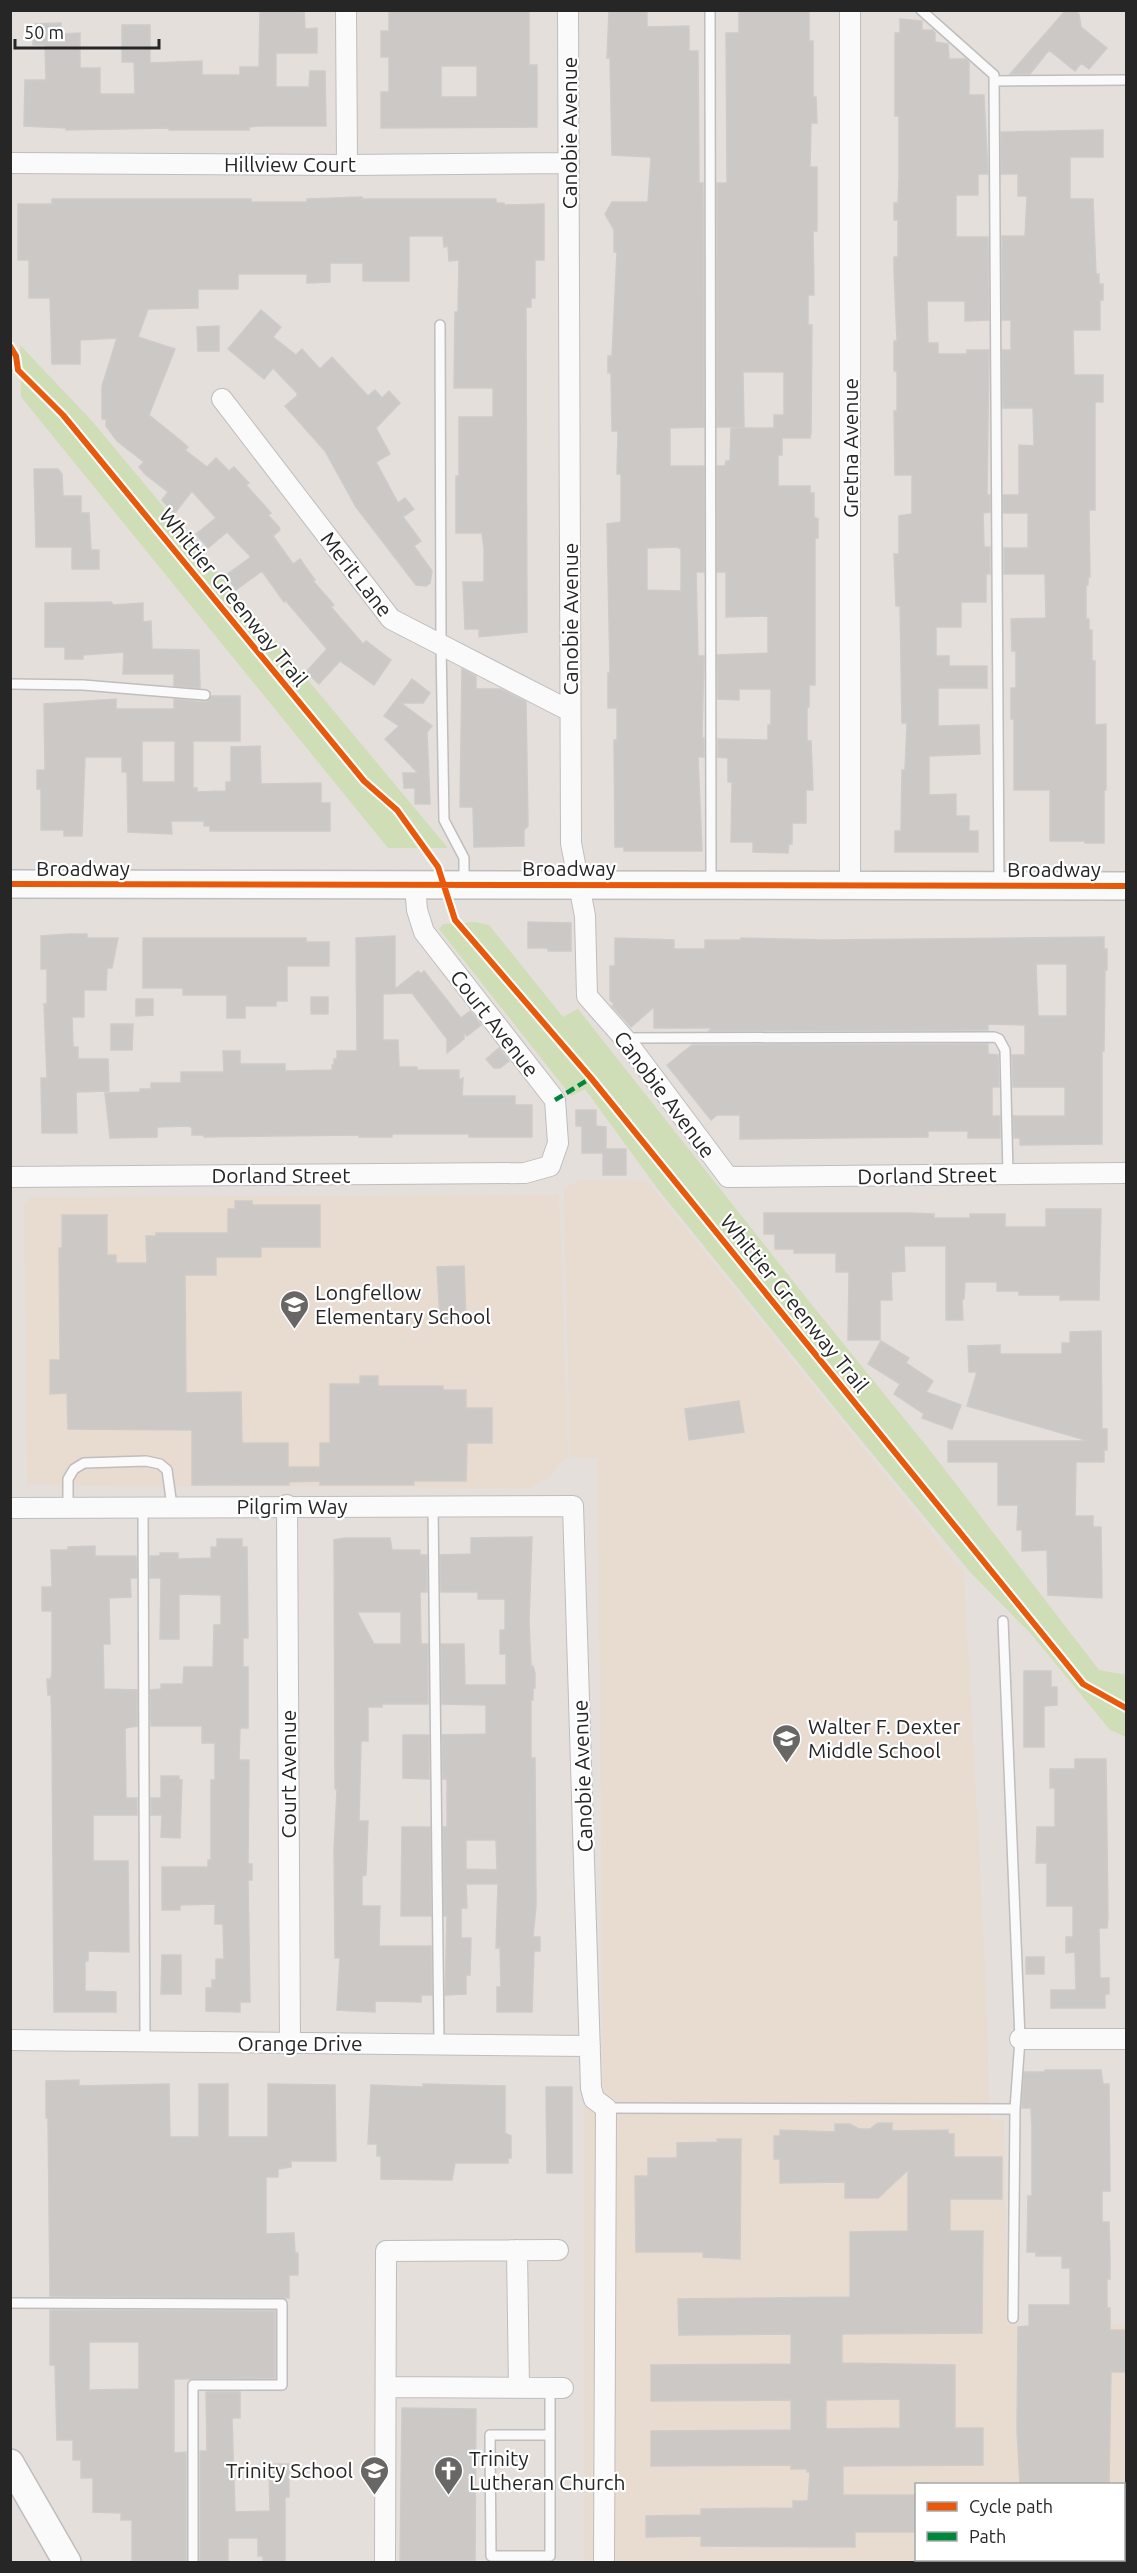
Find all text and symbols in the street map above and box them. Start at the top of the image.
scale bar [15,12,159,50]
text: 50 m [24,22,64,42]
street label: Canobie Avenue [557,57,581,209]
street label: Hillview Court [224,152,356,176]
street label: Gretna Avenue [838,378,862,518]
street label: Whittier Greenway Trail [155,503,313,691]
street label: Merit Lane [316,527,398,621]
street label: Canobie Avenue [558,543,582,695]
street label: Broadway [36,856,130,880]
street label: Broadway [522,856,616,880]
street label: Broadway [1007,857,1101,881]
street label: Court Avenue [446,965,544,1081]
street label: Canobie Avenue [610,1026,720,1162]
street label: Dorland Street [857,1162,997,1188]
street label: Dorland Street [211,1163,351,1187]
street label: Whittier Greenway Trail [716,1209,874,1397]
place label: Longfellow Elementary School [315,1280,491,1328]
school or university icon: Longfellow Elementary School [278,1288,310,1330]
street label: Pilgrim Way [236,1494,348,1518]
street label: Canobie Avenue [567,1699,597,1853]
street label: Court Avenue [276,1710,300,1838]
place label: Walter F. Dexter Middle School [808,1714,961,1762]
school or university icon: Walter F. Dexter Middle School [771,1722,803,1764]
street label: Orange Drive [237,2031,363,2055]
place label: Trinity Lutheran Church [469,2446,626,2494]
school or university icon: Trinity School [358,2454,390,2496]
church icon: Trinity Lutheran Church [432,2454,464,2496]
place label: Trinity School [226,2458,353,2482]
legend [915,2483,1125,2561]
text: Cycle path [969,2496,1053,2516]
text: Path [969,2526,1006,2546]

